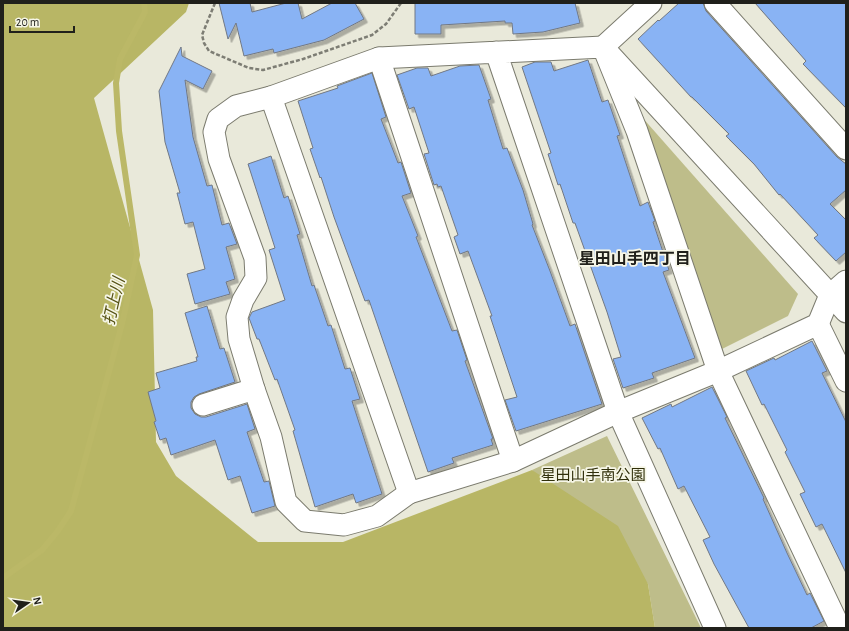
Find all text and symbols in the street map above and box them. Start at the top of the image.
scale bar [10,8,74,34]
text: 20 m [16,16,39,28]
district label: 星田山手四丁目 [579,250,691,267]
water label: 打上川 [100,274,128,326]
park label: 星田山手南公園 [540,467,646,483]
north arrow [8,583,48,623]
text: N [31,596,43,606]

